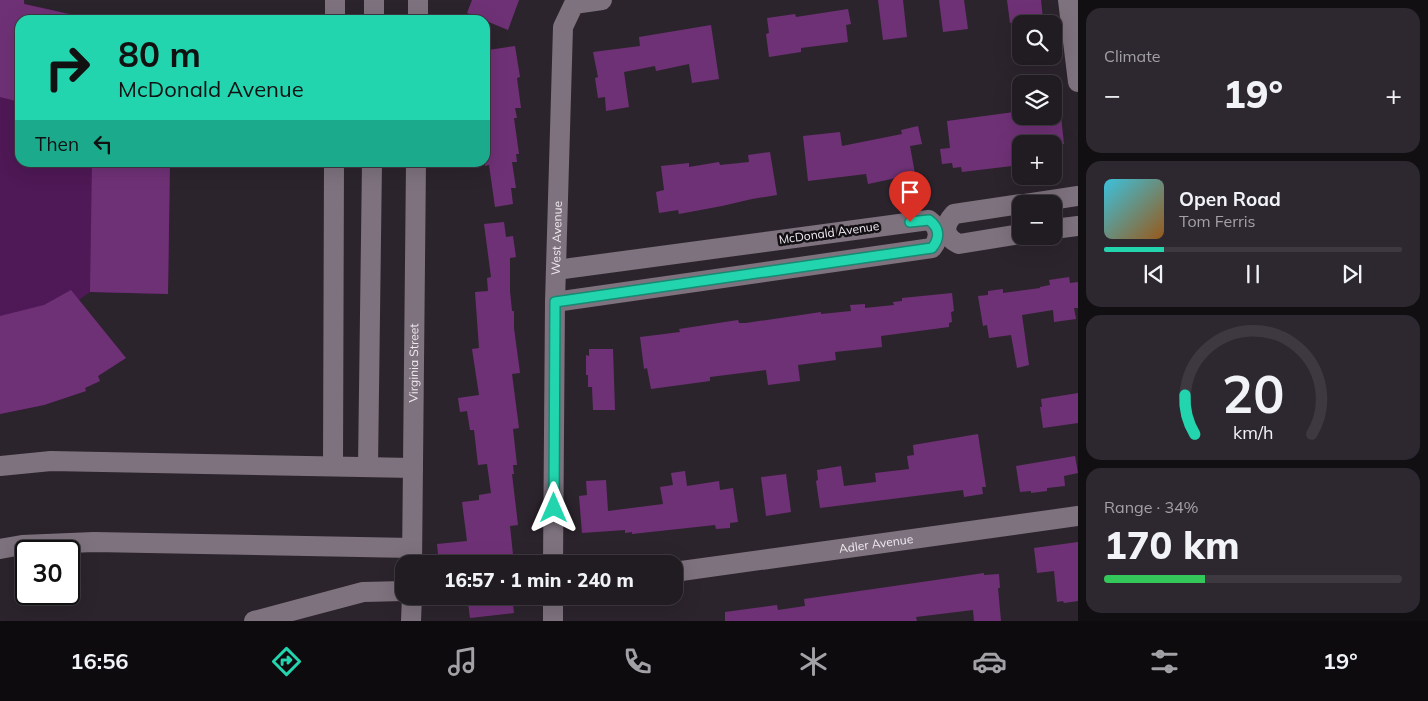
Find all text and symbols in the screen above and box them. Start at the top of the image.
map controls [1012,15,1062,245]
button: search [1012,15,1062,65]
text: 80 m [118,32,201,76]
icon: right [35,35,100,100]
text: Climate [1104,46,1160,66]
text: 19° [1223,70,1283,118]
text: McDonald Avenue [118,75,304,103]
button: layers [1012,75,1062,125]
text: − [1104,77,1121,112]
text: + [1385,77,1402,112]
icon: left [89,130,117,158]
text: Then [35,132,79,156]
button: + [1012,135,1062,185]
pin [889,171,931,222]
icon: arrive [896,178,924,206]
text: Open Road [1179,187,1281,211]
button: − [1012,195,1062,245]
street label: West Avenue [548,201,565,275]
text: Tom Ferris [1179,211,1256,231]
street label: McDonald Avenue [778,218,880,247]
icon: previous [1140,260,1168,288]
icon: pause [1239,260,1267,288]
icon: next [1338,260,1366,288]
street label: Virginia Street [406,323,421,403]
text: 20 [1222,361,1284,426]
text: km/h [1233,421,1273,443]
position arrow [527,481,579,533]
text: Range · 34% [1104,497,1199,517]
text: 170 km [1104,521,1240,569]
street label: Adler Avenue [838,531,914,556]
speed limit sign: 30 [15,540,80,605]
text: 16:57 · 1 min · 240 m [444,568,634,592]
icon: directions [269,644,304,679]
icon: music [445,644,480,679]
icon: phone [620,644,655,679]
icon: climate [796,644,831,679]
icon: car [972,644,1007,679]
icon: filters [1147,644,1182,679]
text: 16:56 [70,647,129,675]
text: 19° [1323,647,1358,675]

